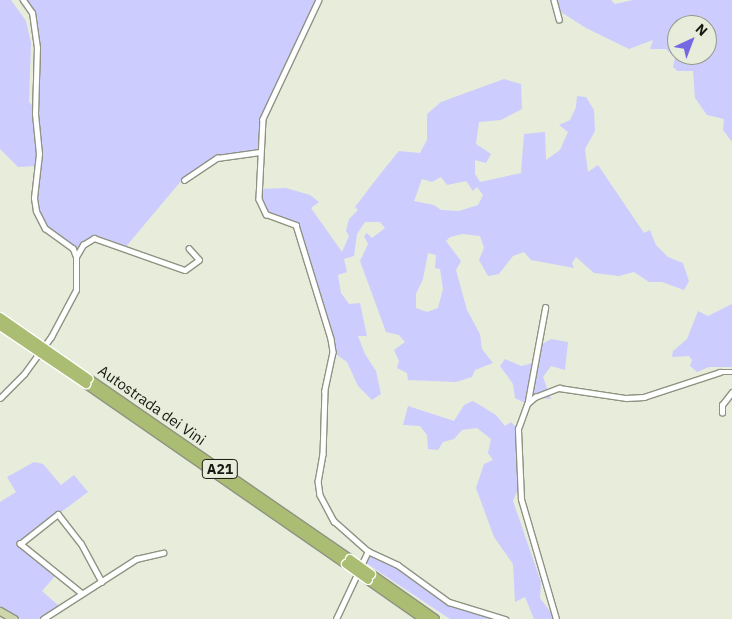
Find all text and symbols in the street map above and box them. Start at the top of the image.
north arrow [667,15,717,65]
text: N [692,20,711,40]
street label: Autostrada dei Vini [95,361,209,449]
road number: A21 [201,458,239,480]

